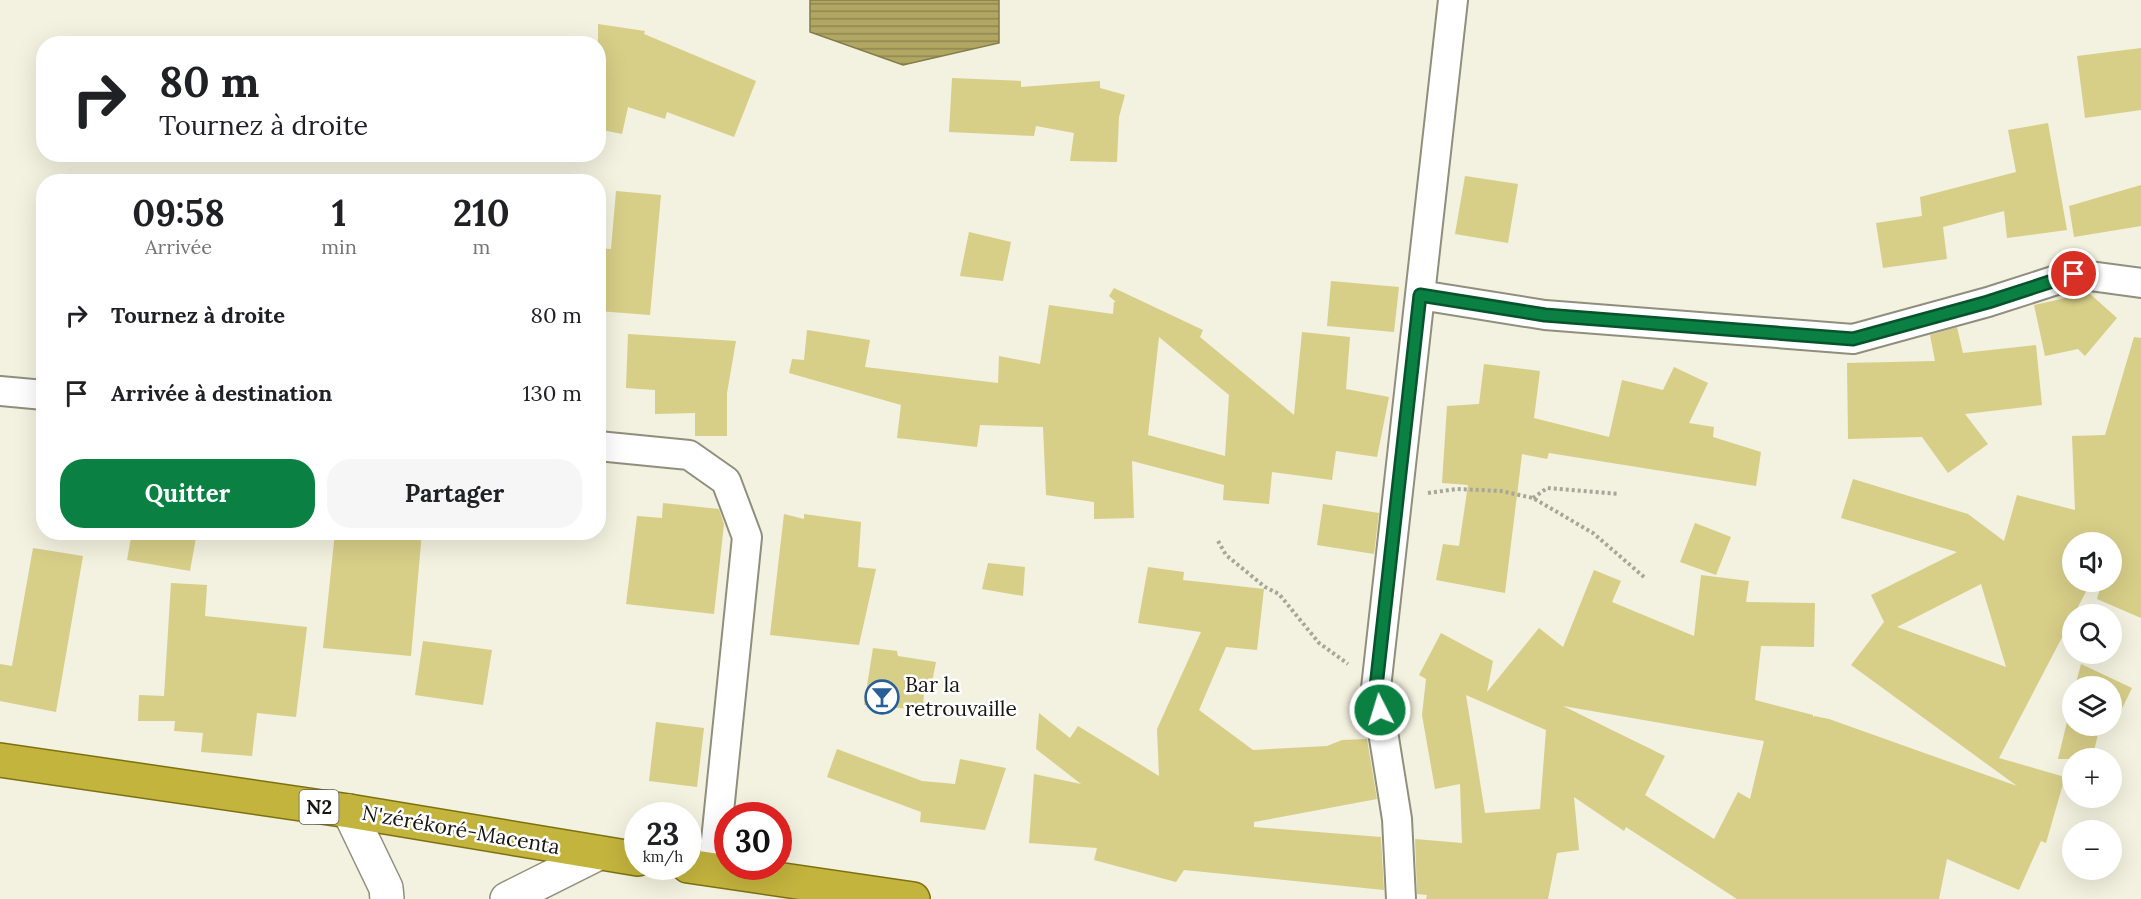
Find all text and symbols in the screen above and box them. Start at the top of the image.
text: 80 m [159,55,259,109]
icon: right [60,60,138,138]
text: Tournez à droite [159,108,368,142]
text: 09:58 [132,190,225,236]
text: 1 [332,190,346,236]
text: 210 [453,190,510,236]
text: Arrivée [145,234,212,259]
text: min [321,234,357,259]
text: m [472,234,490,259]
pin [2048,248,2099,299]
icon: arrive [2057,257,2090,290]
icon: right [60,299,93,332]
text: Tournez à droite [111,301,285,329]
text: 80 m [531,301,582,329]
icon: arrive [60,377,93,410]
text: Arrivée à destination [111,379,332,407]
text: 130 m [523,379,582,407]
button: Quitter [60,459,315,528]
button: Partager [327,459,582,528]
map controls [2062,532,2122,880]
button: sound [2062,532,2122,592]
button: search [2062,604,2122,664]
place label: Bar la retrouvaille [905,671,1017,722]
button: layers [2062,676,2122,736]
position arrow [1348,678,1412,742]
bar icon: Bar la retrouvaille [864,679,900,715]
button: + [2062,748,2122,808]
road number: N2 [300,790,338,824]
street label: N'zérékoré-Macenta [360,799,562,860]
speed limit sign: 30 [714,802,792,880]
text: 23 [647,815,679,853]
button: − [2062,820,2122,880]
text: km/h [643,847,683,866]

